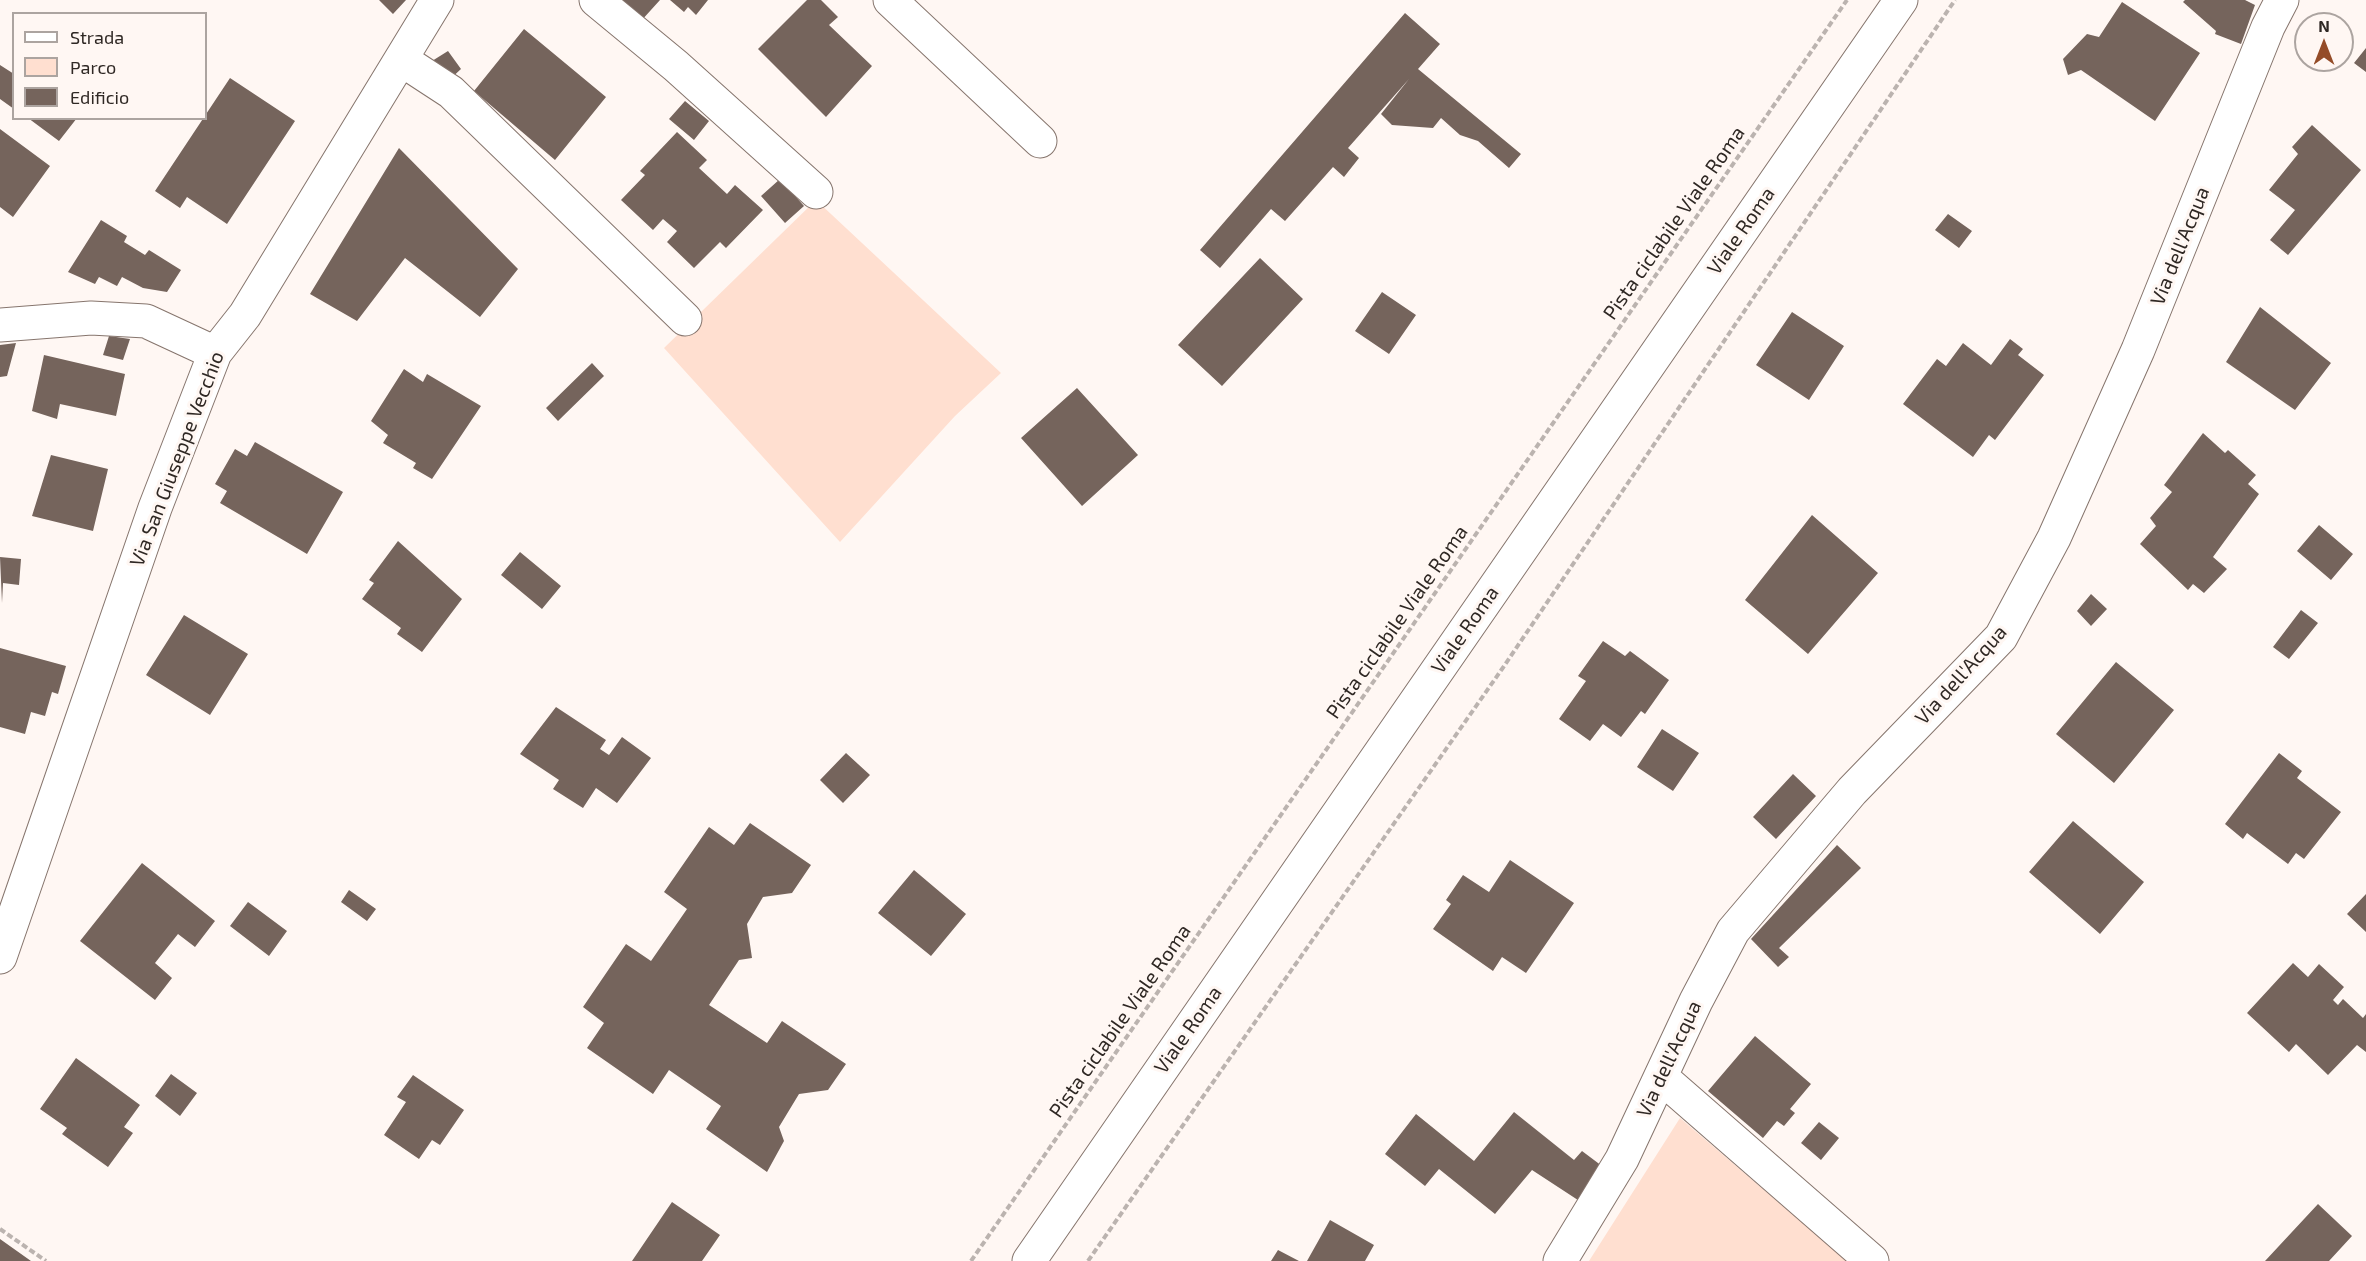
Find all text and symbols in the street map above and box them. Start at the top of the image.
legend [12,12,207,120]
north arrow [2294,12,2354,72]
text: N [2318,16,2330,35]
text: Strada [70,26,124,48]
text: Parco [70,56,116,78]
text: Edificio [70,86,129,108]
street label: Pista ciclabile Viale Roma [1598,122,1750,324]
street label: Viale Roma [1702,183,1780,279]
street label: Via dell'Acqua [2145,183,2215,309]
street label: Via San Giuseppe Vecchio [125,348,229,570]
street label: Pista ciclabile Viale Roma [1321,521,1473,723]
street label: Viale Roma [1426,582,1504,678]
street label: Via dell'Acqua [1910,620,2012,730]
street label: Pista ciclabile Viale Roma [1044,920,1196,1122]
street label: Viale Roma [1149,982,1227,1078]
street label: Via dell'Acqua [1632,997,1706,1121]

